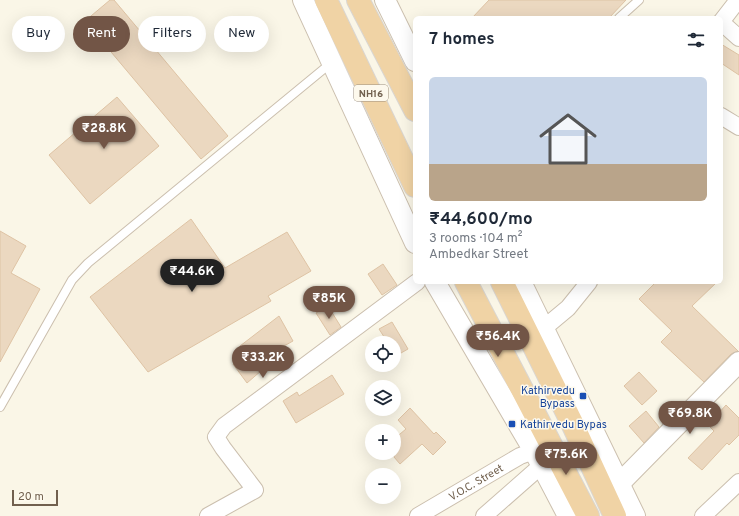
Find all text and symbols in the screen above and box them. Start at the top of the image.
chip: Buy [12,16,65,52]
chip: Rent [73,16,130,52]
chip: Filters [138,16,206,52]
chip: New [214,16,269,52]
text: 7 homes [429,29,495,51]
icon: filters [685,29,707,51]
road number: NH16 [354,85,388,101]
icon: home [532,103,604,175]
pin: ₹28.8K [71,116,137,150]
text: ₹28.8K [82,121,126,137]
text: ₹44,600/mo [429,209,533,231]
text: 3 rooms · 104 m² [429,231,523,247]
text: Ambedkar Street [429,247,528,263]
pin: ₹44.6K [159,259,225,293]
text: ₹44.6K [169,264,215,280]
pin: ₹85K [305,286,353,320]
text: ₹85K [312,291,346,307]
pin: ₹56.4K [465,324,531,358]
text: ₹56.4K [475,329,521,345]
map controls [365,336,401,504]
button: locate [365,336,401,372]
pin: ₹33.2K [230,345,296,379]
text: ₹33.2K [241,350,285,366]
button: layers [365,380,401,416]
place label: Kathirvedu Bypass [521,384,575,411]
marker: Kathirvedu Bypass [578,391,588,401]
pin: ₹69.8K [657,401,723,435]
text: ₹69.8K [667,406,713,422]
place label: Kathirvedu Bypas [520,418,607,432]
marker: Kathirvedu Bypas [507,419,517,429]
button: + [365,424,401,460]
pin: ₹75.6K [533,442,599,476]
text: ₹75.6K [544,447,588,463]
street label: V.O.C. Street [446,461,506,504]
button: − [365,468,401,504]
scale bar [12,488,58,507]
text: 20 m [18,490,44,504]

